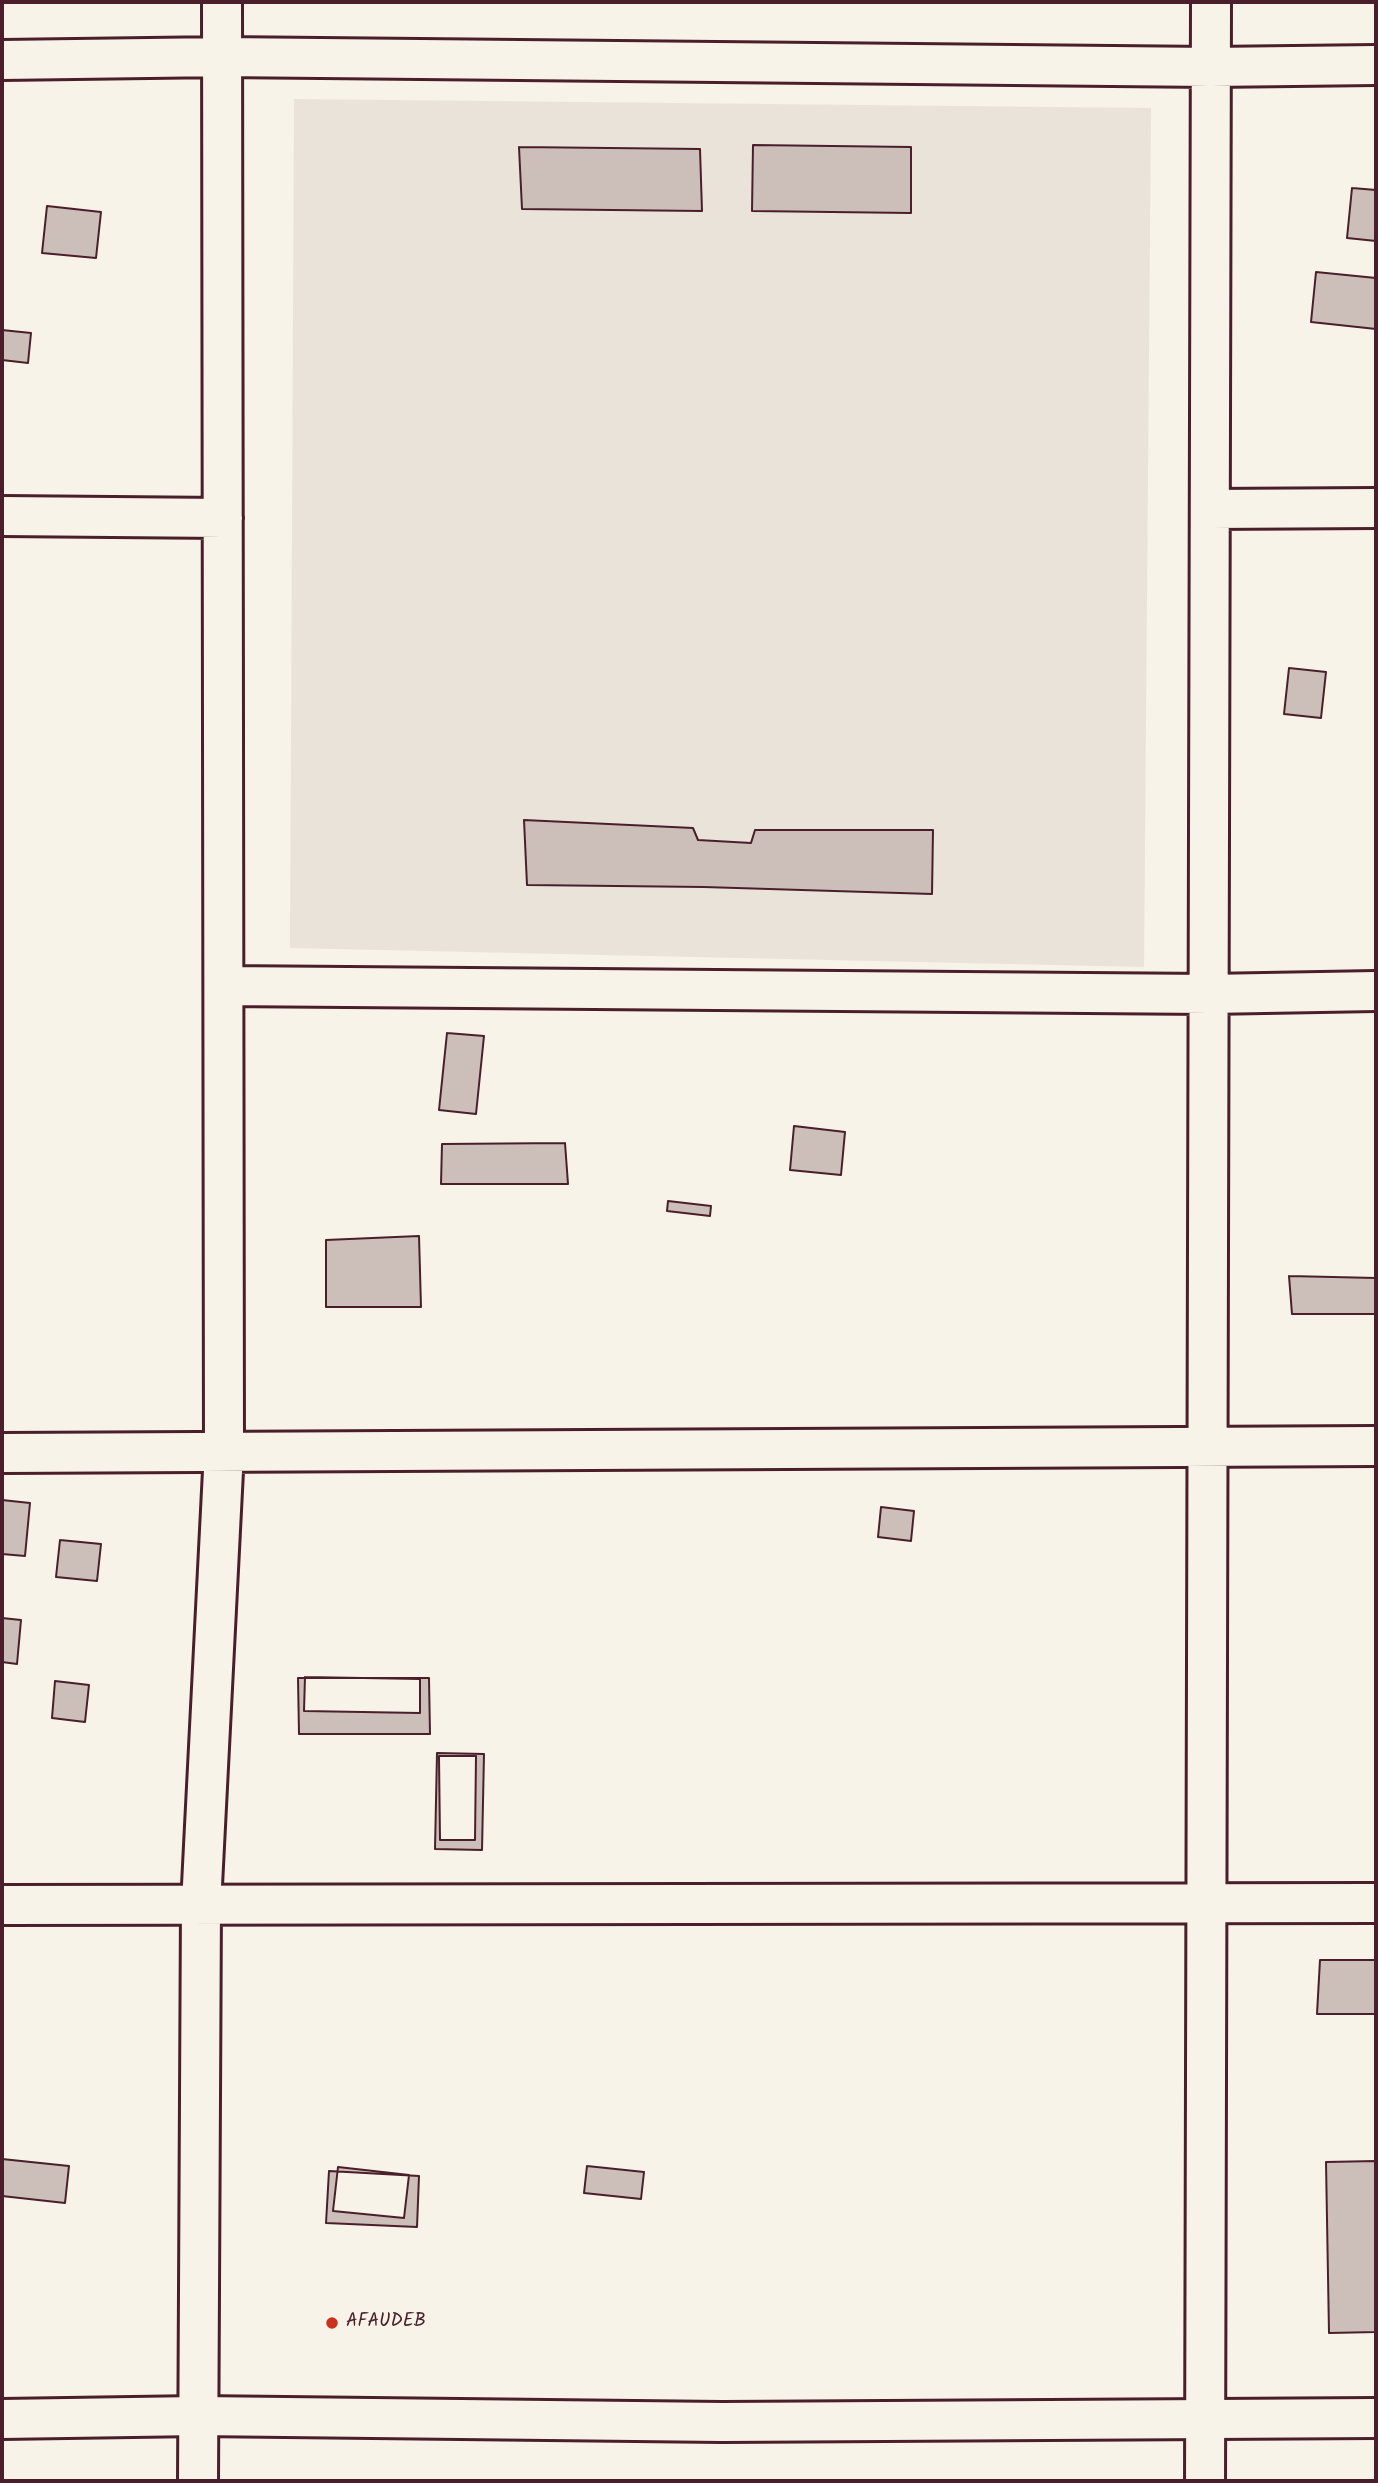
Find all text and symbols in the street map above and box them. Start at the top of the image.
place label: AFAUDEB [346,2312,426,2334]
marker: AFAUDEB [324,2315,340,2331]

